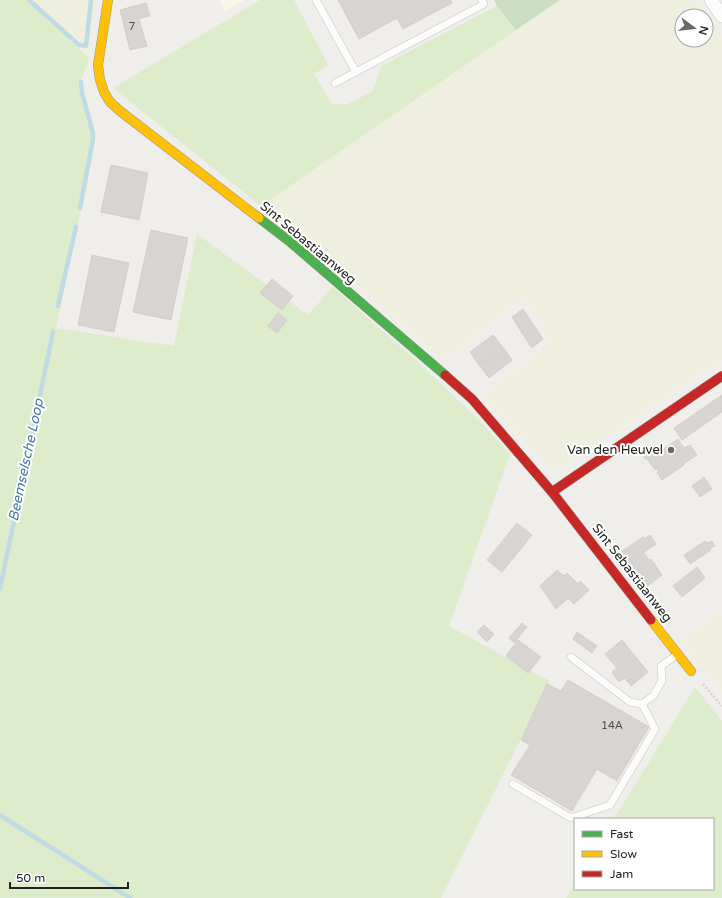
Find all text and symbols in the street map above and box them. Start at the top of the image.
north arrow [674,8,714,48]
house number: 7 [129,20,136,33]
text: N [696,25,711,36]
street label: Sint Sebastiaanweg [257,198,359,288]
water label: Beemselsche Loop [5,396,48,523]
place label: Van den Heuvel [567,442,663,458]
marker: Van den Heuvel [666,445,676,455]
street label: Sint Sebastiaanweg [589,521,675,625]
house number: 14A [601,719,623,732]
legend [574,818,714,890]
text: Fast [610,827,634,841]
text: Slow [610,847,637,861]
scale bar [10,864,128,890]
text: Jam [610,867,633,881]
text: 50 m [16,871,45,885]

